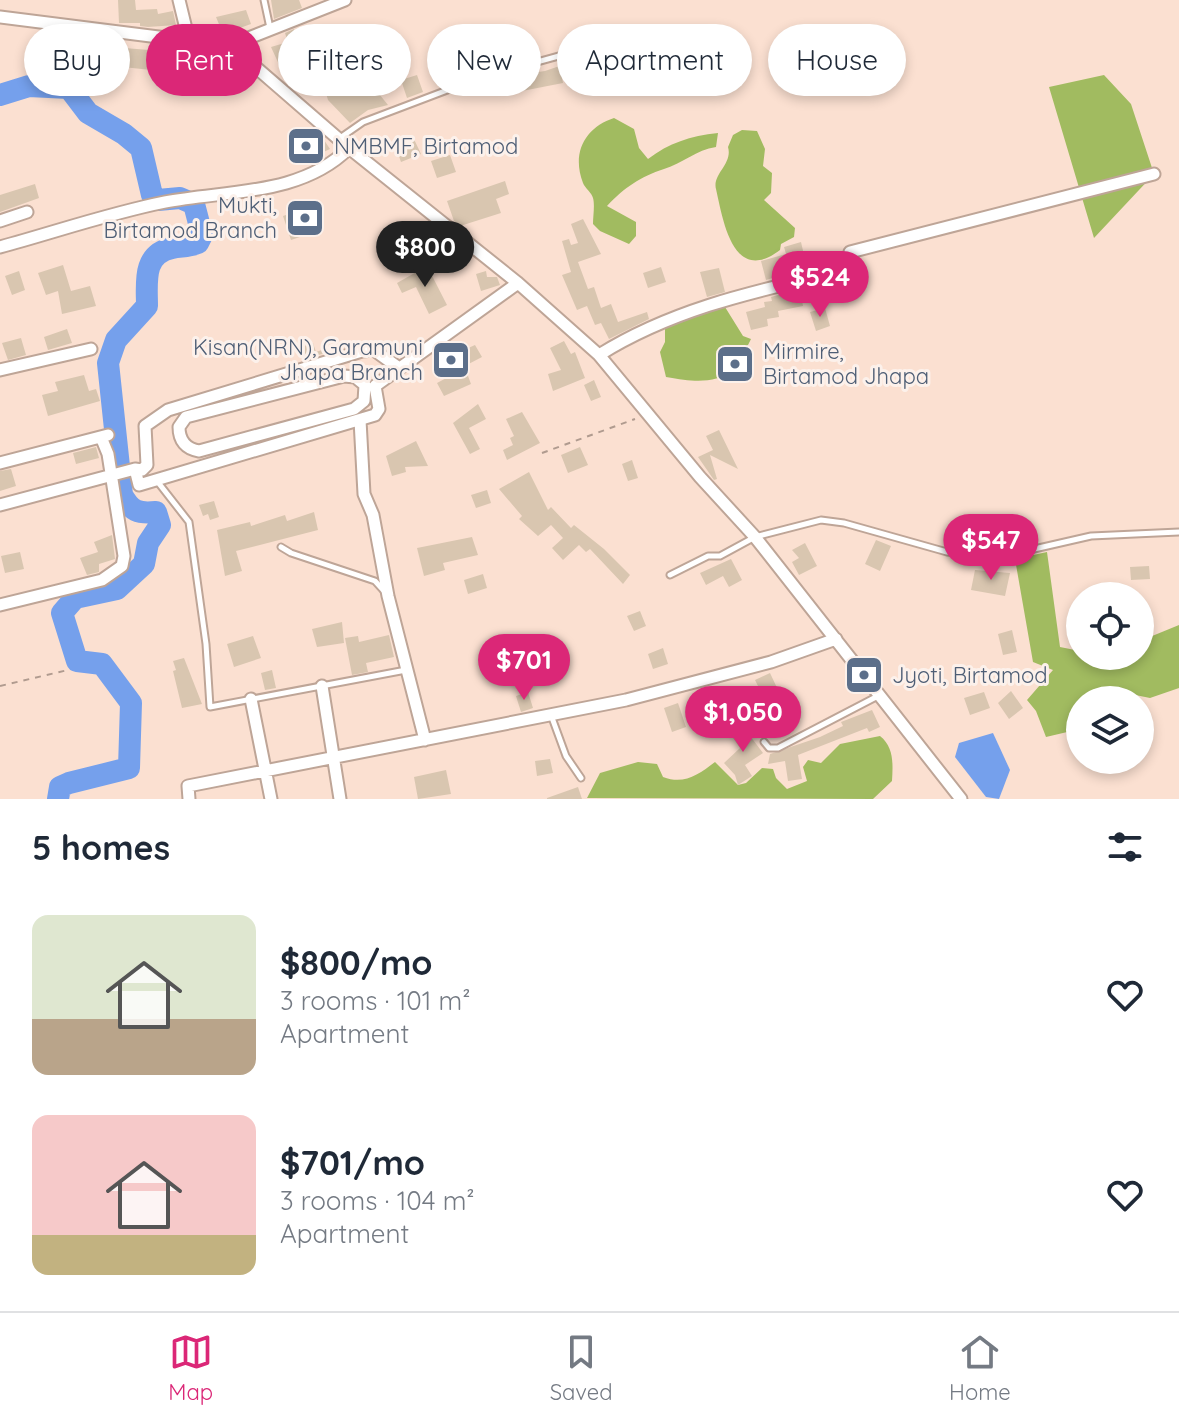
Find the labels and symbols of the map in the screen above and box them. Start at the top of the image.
bank icon: NMBMF, Birtamod [285,125,327,167]
place label: NMBMF, Birtamod [334,132,518,160]
place label: Mukti, Birtamod Branch [104,191,277,244]
bank icon: Mukti, Birtamod Branch [284,197,326,239]
pin: $800 [378,221,472,289]
pin: $524 [773,251,867,319]
place label: Kisan(NRN), Garamuni Jhapa Branch [193,333,423,386]
place label: Mirmire, Birtamod Jhapa [763,337,929,390]
bank icon: Kisan(NRN), Garamuni Jhapa Branch [430,339,472,381]
bank icon: Mirmire, Birtamod Jhapa [714,343,756,385]
pin: $547 [944,514,1038,582]
pin: $701 [477,634,571,702]
bank icon: Jyoti, Birtamod [843,654,885,696]
place label: Jyoti, Birtamod [892,661,1048,689]
pin: $1,050 [678,686,808,754]

